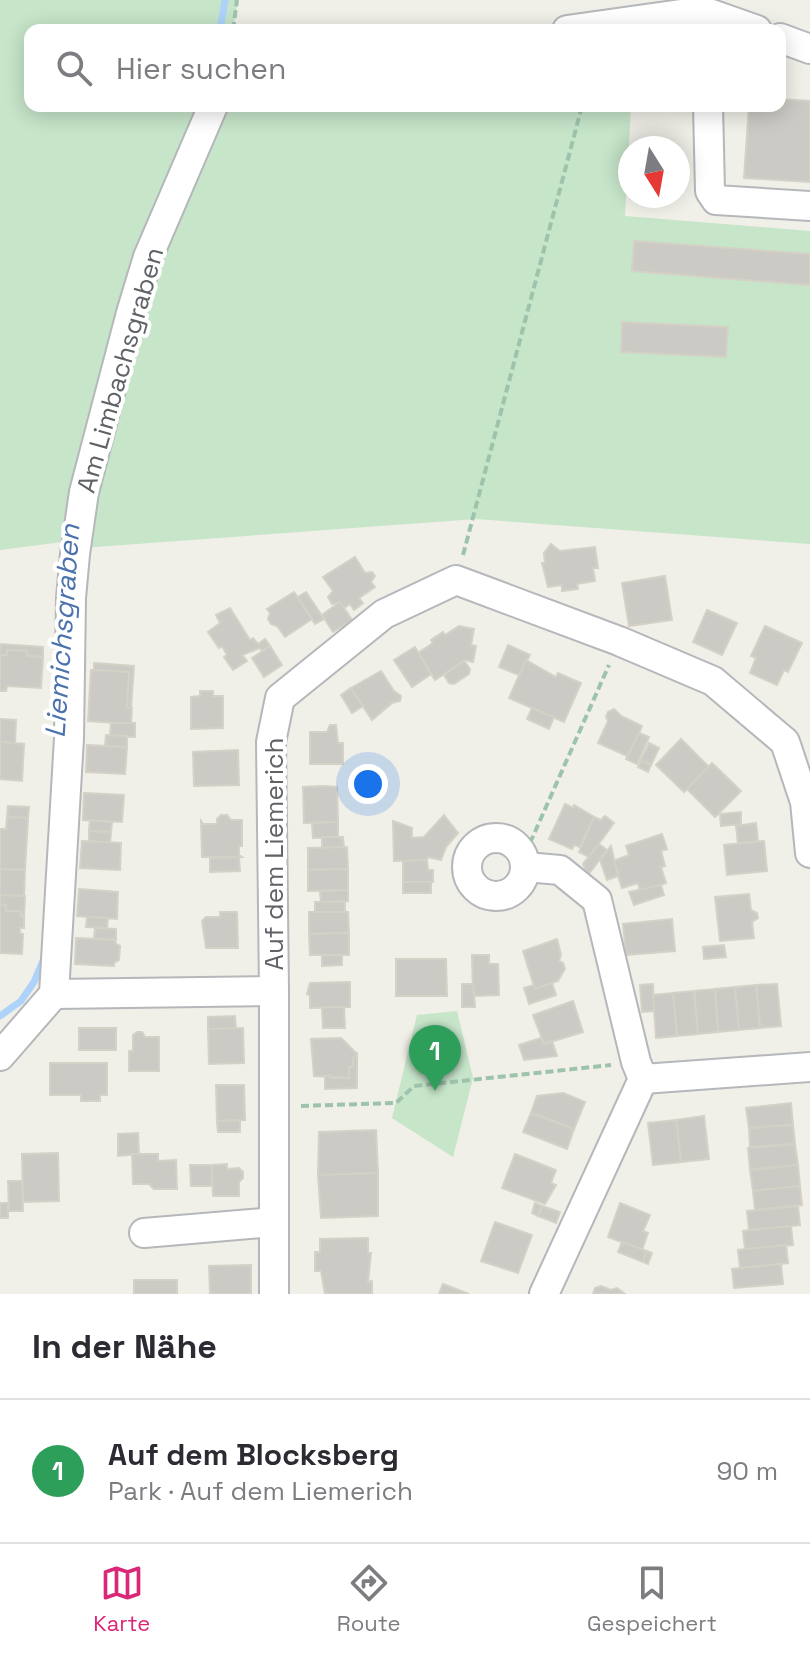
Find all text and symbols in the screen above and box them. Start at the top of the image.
search box [24,24,786,112]
icon: search [52,46,96,90]
text: Hier suchen [116,49,286,88]
north arrow [618,136,690,208]
street label: Am Limbachsgraben [69,243,171,497]
water label: Liemichsgraben [37,522,87,739]
street label: Auf dem Liemerich [257,737,291,971]
your location [348,764,388,804]
pin: 1 [409,1025,461,1091]
text: In der Nähe [32,1325,217,1368]
text: Auf dem Blocksberg [108,1435,399,1474]
text: 1 [52,1454,64,1488]
text: 90 m [716,1454,778,1488]
text: Park · Auf dem Liemerich [108,1474,413,1508]
tab: Karte [93,1561,150,1637]
tab: Route [337,1561,401,1637]
tab: Gespeichert [587,1561,717,1637]

